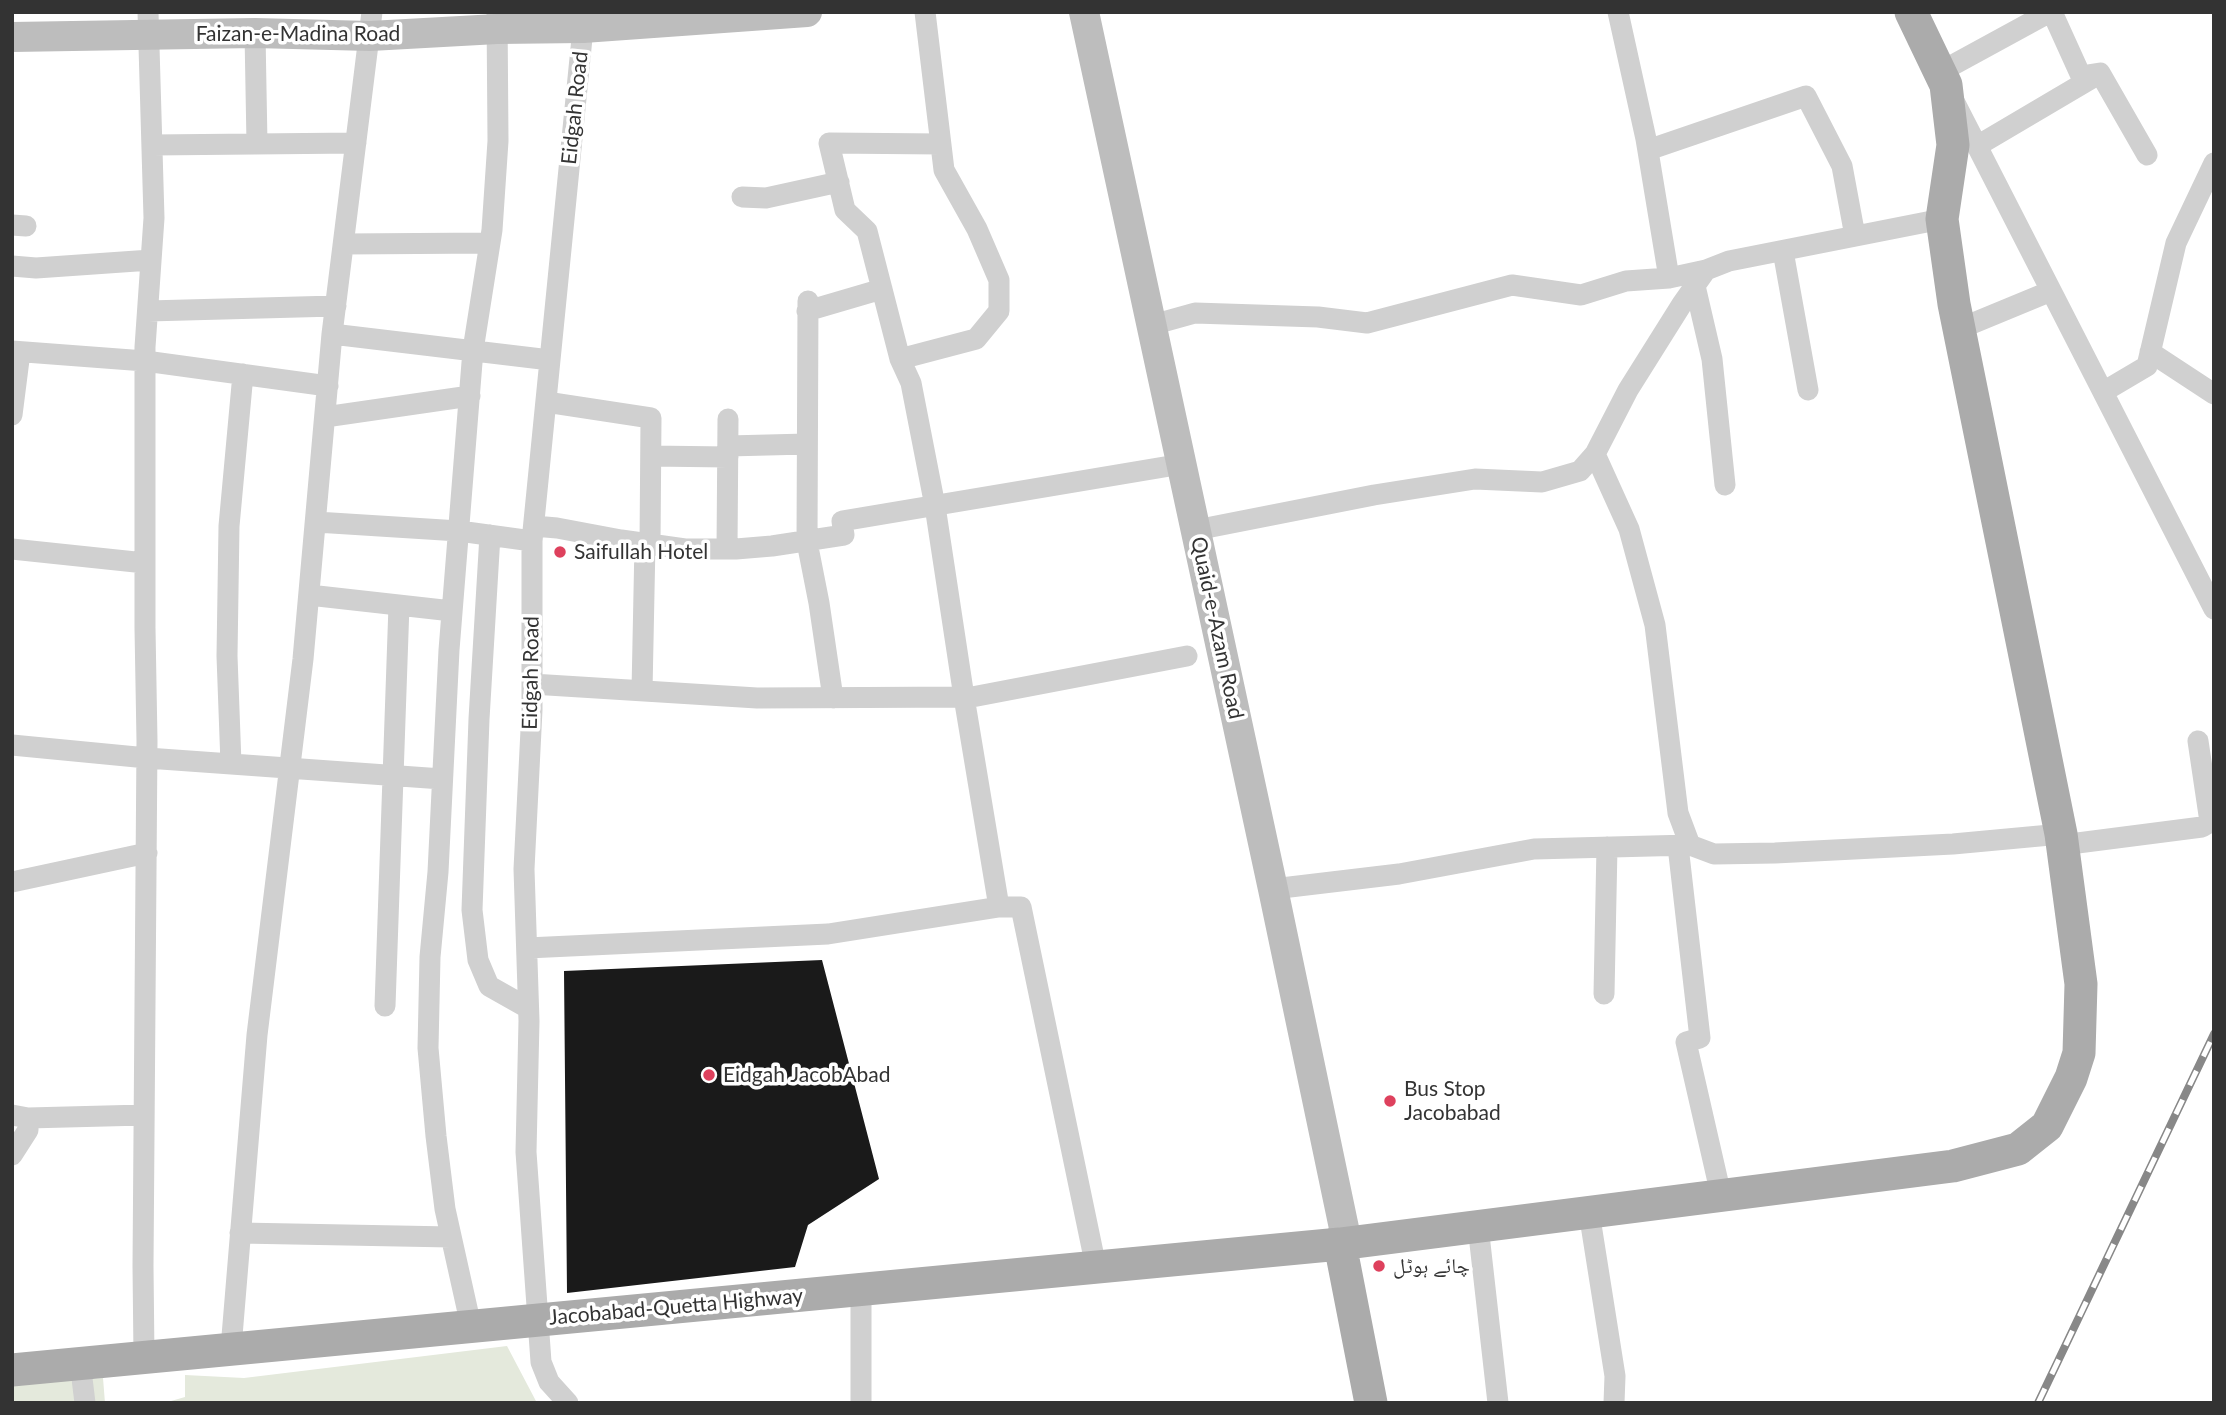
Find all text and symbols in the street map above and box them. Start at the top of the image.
street label: Faizan-e-Madina Road [196,21,400,47]
street label: Eidgah Road [557,50,593,166]
street label: Quaid-e-Azam Road [1185,535,1249,721]
place label: Saifullah Hotel [574,539,708,565]
marker: Saifullah Hotel [552,544,568,560]
street label: Eidgah Road [517,616,545,730]
place label: Eidgah JacobAbad [723,1062,891,1088]
marker: Eidgah JacobAbad [701,1067,717,1083]
place label: Bus Stop Jacobabad [1404,1076,1501,1126]
marker: Bus Stop Jacobabad [1382,1093,1398,1109]
place label: چائے ہوٹل [1393,1253,1470,1279]
marker: چائے ہوٹل [1371,1258,1387,1274]
street label: Jacobabad-Quetta Highway [548,1283,804,1331]

